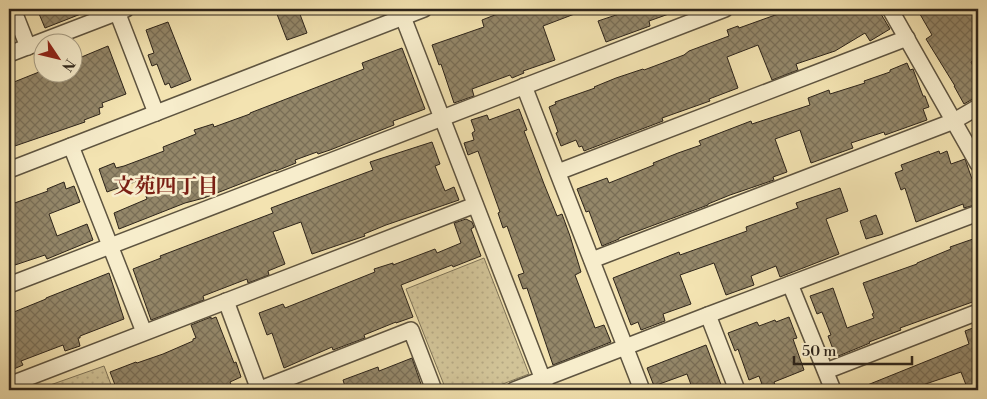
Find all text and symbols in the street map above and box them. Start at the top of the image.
north arrow [32,32,82,82]
text: N [57,55,78,75]
district label: 文苑四丁目 [114,174,219,200]
scale bar [794,334,912,366]
text: 50 m [802,342,836,361]

